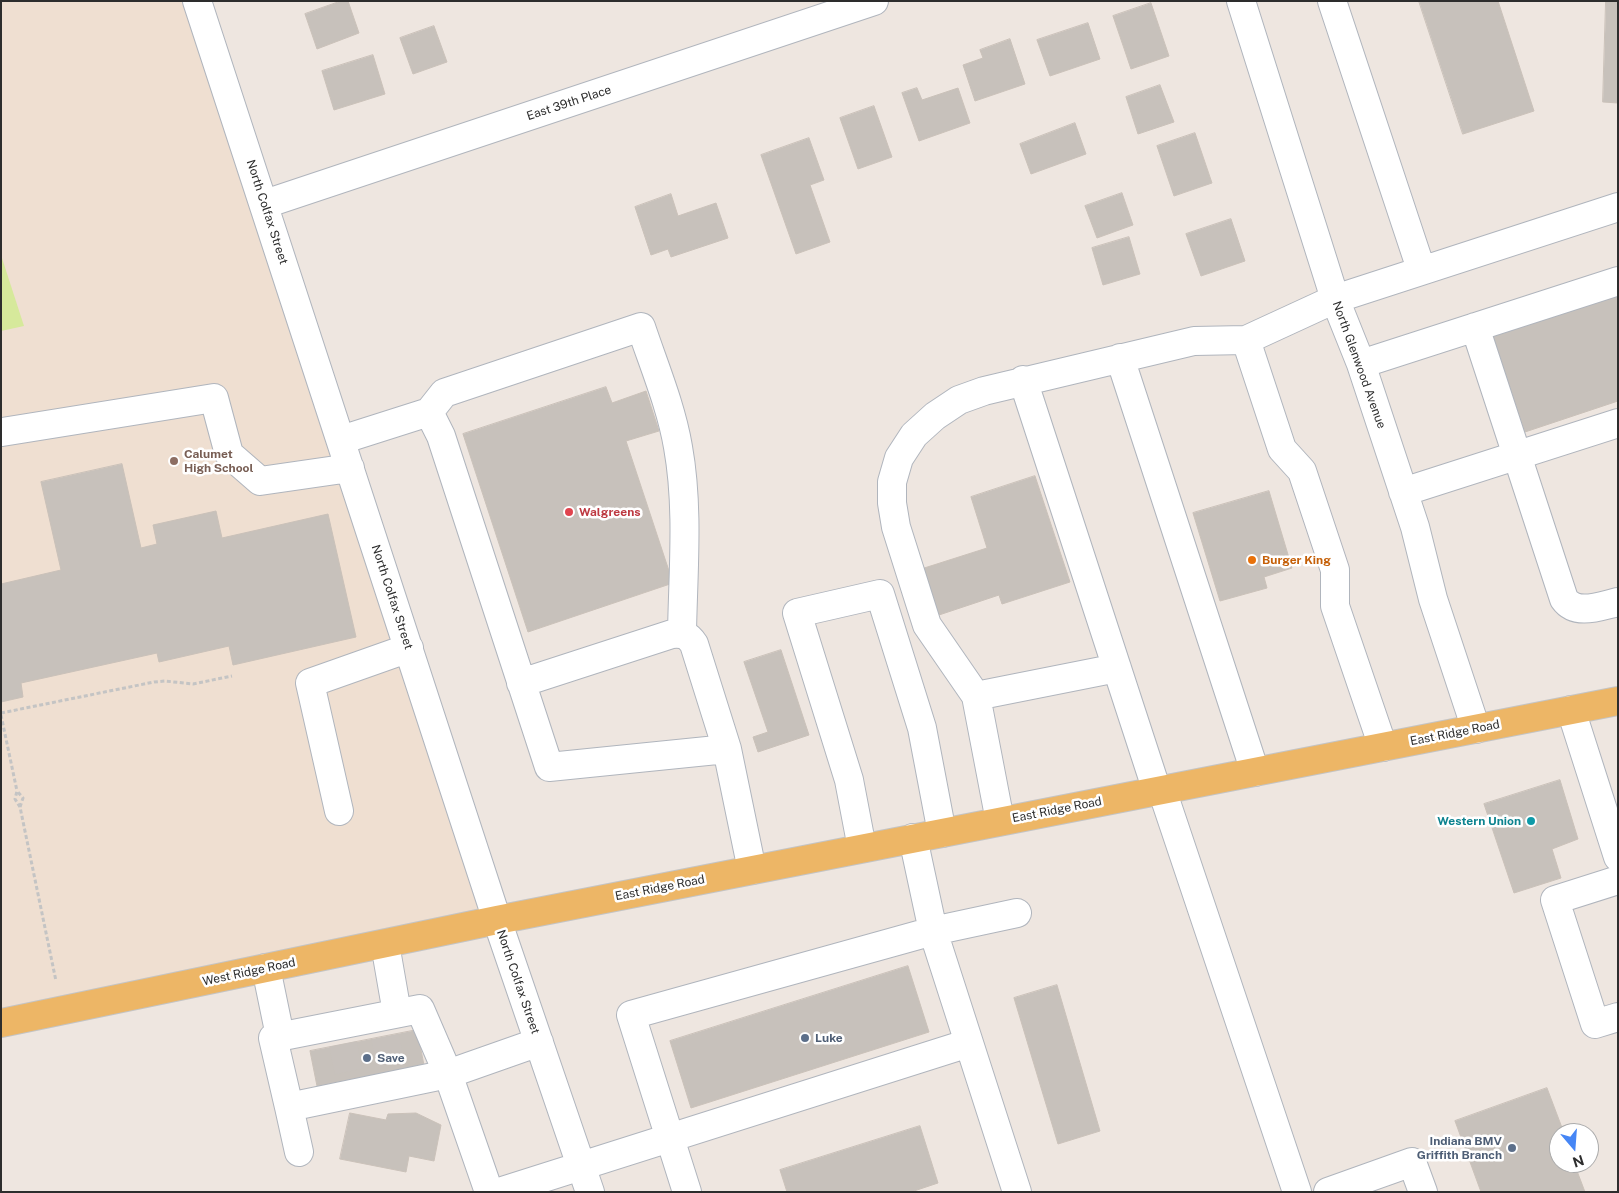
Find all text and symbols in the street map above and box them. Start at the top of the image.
street label: East 39th Place [525,83,613,123]
street label: North Colfax Street [243,158,291,266]
street label: North Glenwood Avenue [1329,299,1389,431]
place label: Calumet High School [184,447,253,475]
marker: Calumet High School [168,455,180,467]
place label: Walgreens [579,505,641,519]
marker: Walgreens [563,506,575,518]
street label: North Colfax Street [368,543,416,651]
place label: Burger King [1262,553,1331,567]
marker: Burger King [1246,554,1258,566]
street label: East Ridge Road [1409,717,1501,749]
street label: East Ridge Road [1011,794,1103,826]
place label: Western Union [1437,814,1521,828]
marker: Western Union [1525,815,1537,827]
street label: East Ridge Road [614,872,706,904]
street label: North Colfax Street [493,928,543,1036]
street label: West Ridge Road [201,955,297,989]
place label: Luke [815,1031,843,1045]
marker: Luke [799,1032,811,1044]
place label: Save [377,1051,405,1065]
marker: Save [361,1052,373,1064]
north arrow [1549,1123,1599,1173]
place label: Indiana BMV Griffith Branch [1417,1134,1502,1162]
marker: Indiana BMV Griffith Branch [1506,1142,1518,1154]
text: N [1571,1152,1586,1171]

